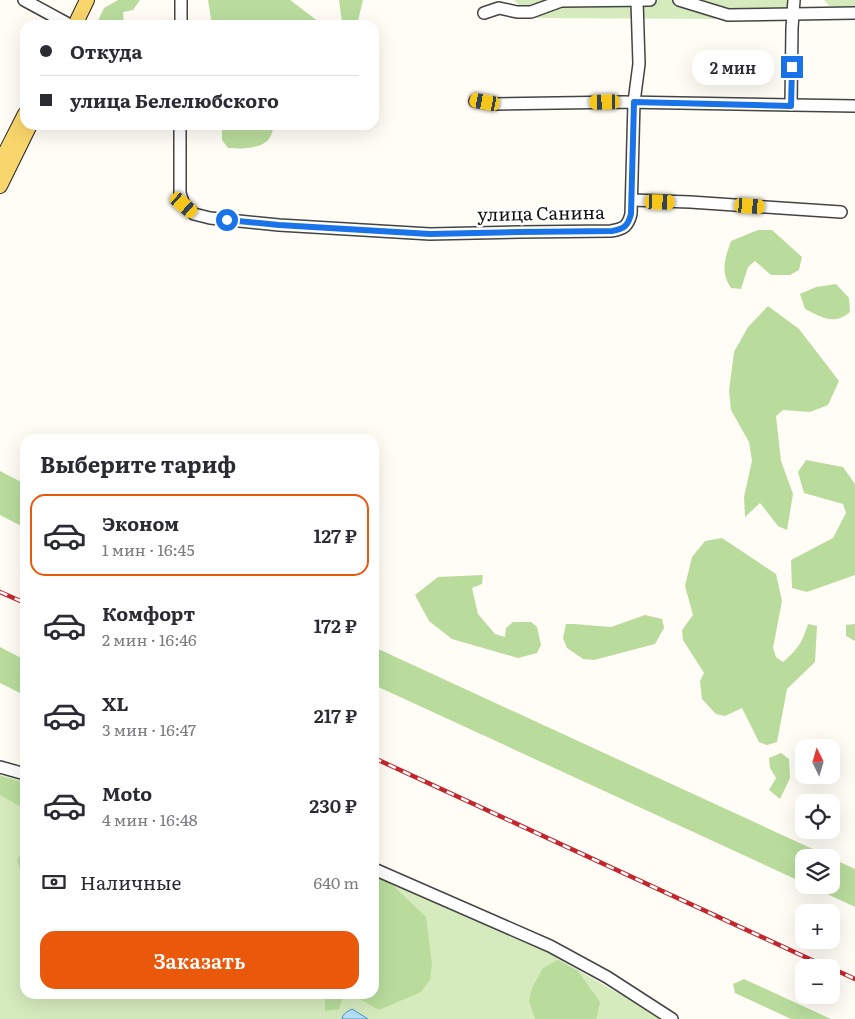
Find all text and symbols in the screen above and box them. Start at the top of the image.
text: Откуда [70,37,143,65]
callout: 2 мин [692,50,774,84]
text: 2 мин [710,55,756,79]
route end [781,56,803,78]
text: улица Белелюбского [70,86,279,114]
car [468,92,501,112]
car [589,94,620,110]
car [167,189,200,221]
car [644,194,675,210]
car [734,197,765,215]
street label: улица Санина [477,198,605,227]
route start [216,209,238,231]
text: Выберите тариф [40,447,236,480]
text: Эконом [102,509,179,537]
icon: car [42,513,87,558]
text: 127 ₽ [313,521,357,549]
text: 1 мин · 16:45 [102,537,195,561]
text: Комфорт [102,599,195,627]
icon: car [42,603,87,648]
text: 172 ₽ [314,611,357,639]
text: 2 мин · 16:46 [102,627,197,651]
text: XL [102,689,129,717]
icon: car [42,693,87,738]
text: 217 ₽ [314,701,357,729]
text: 3 мин · 16:47 [102,717,196,741]
north arrow [795,739,840,784]
map controls [795,739,840,1004]
text: Moto [102,779,152,807]
icon: car [42,783,87,828]
text: 230 ₽ [309,791,357,819]
button: locate [795,794,840,839]
text: 4 мин · 16:48 [102,807,198,831]
button: layers [795,849,840,894]
icon: cash [40,868,68,896]
text: Наличные [80,868,181,896]
text: 640 m [314,870,359,894]
button: + [795,904,840,949]
button: Заказать [40,931,359,989]
button: − [795,959,840,1004]

